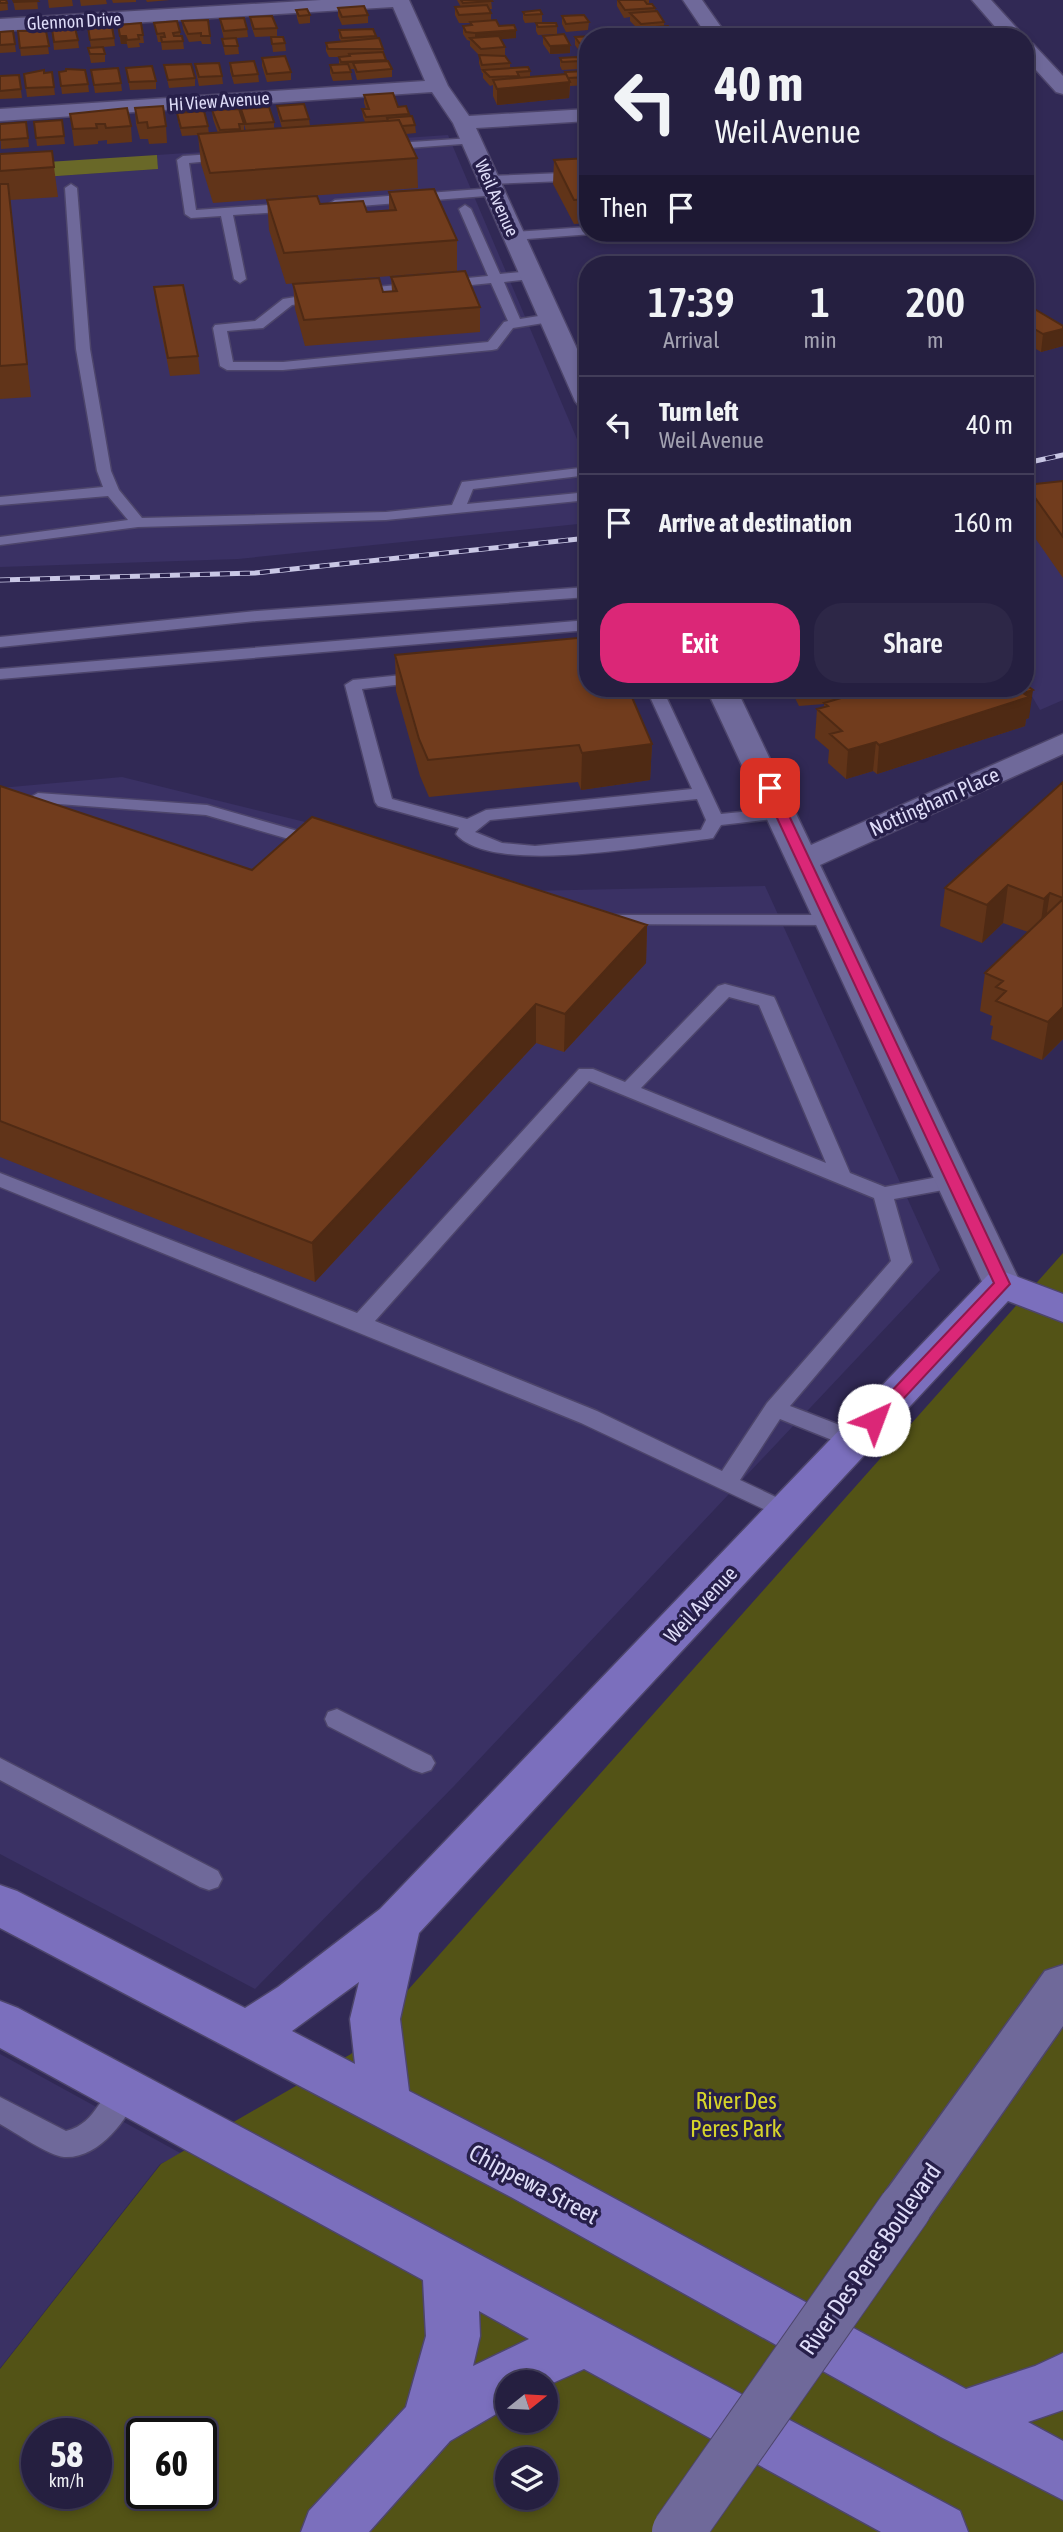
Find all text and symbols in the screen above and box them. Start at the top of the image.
street label: Glennon Drive [26,8,122,34]
text: 40 m [715,55,803,111]
icon: left [600,56,691,147]
street label: Hi View Avenue [168,87,270,115]
text: Weil Avenue [715,113,861,150]
street label: Weil Avenue [471,156,523,240]
icon: arrive [662,189,700,227]
text: Then [600,193,648,223]
text: 17:39 [648,278,735,326]
text: 1 [810,278,830,326]
text: 200 [906,278,965,326]
text: Arrival [663,327,719,353]
text: min [804,327,837,353]
text: m [927,327,944,353]
text: Turn left [659,397,739,427]
icon: left [600,406,638,444]
text: 40 m [966,410,1013,440]
text: Weil Avenue [659,427,764,453]
icon: arrive [600,504,638,542]
text: Arrive at destination [659,508,852,538]
text: 160 m [954,508,1013,538]
button: Exit [600,603,800,683]
button: Share [814,603,1013,683]
pin [740,758,800,818]
street label: Nottingham Place [865,762,1003,840]
icon: arrive [751,769,789,807]
position arrow [837,1383,911,1457]
street label: Weil Avenue [659,1561,741,1647]
park label: River Des Peres Park [690,2087,783,2142]
street label: Chippewa Street [465,2139,603,2229]
street label: River Des Peres Boulevard [794,2158,946,2360]
north arrow [495,2370,558,2432]
map controls [495,2370,558,2510]
speed limit sign: 60 [126,2418,217,2509]
text: 58 [50,2434,83,2474]
button: layers [495,2447,558,2510]
text: km/h [49,2470,84,2491]

